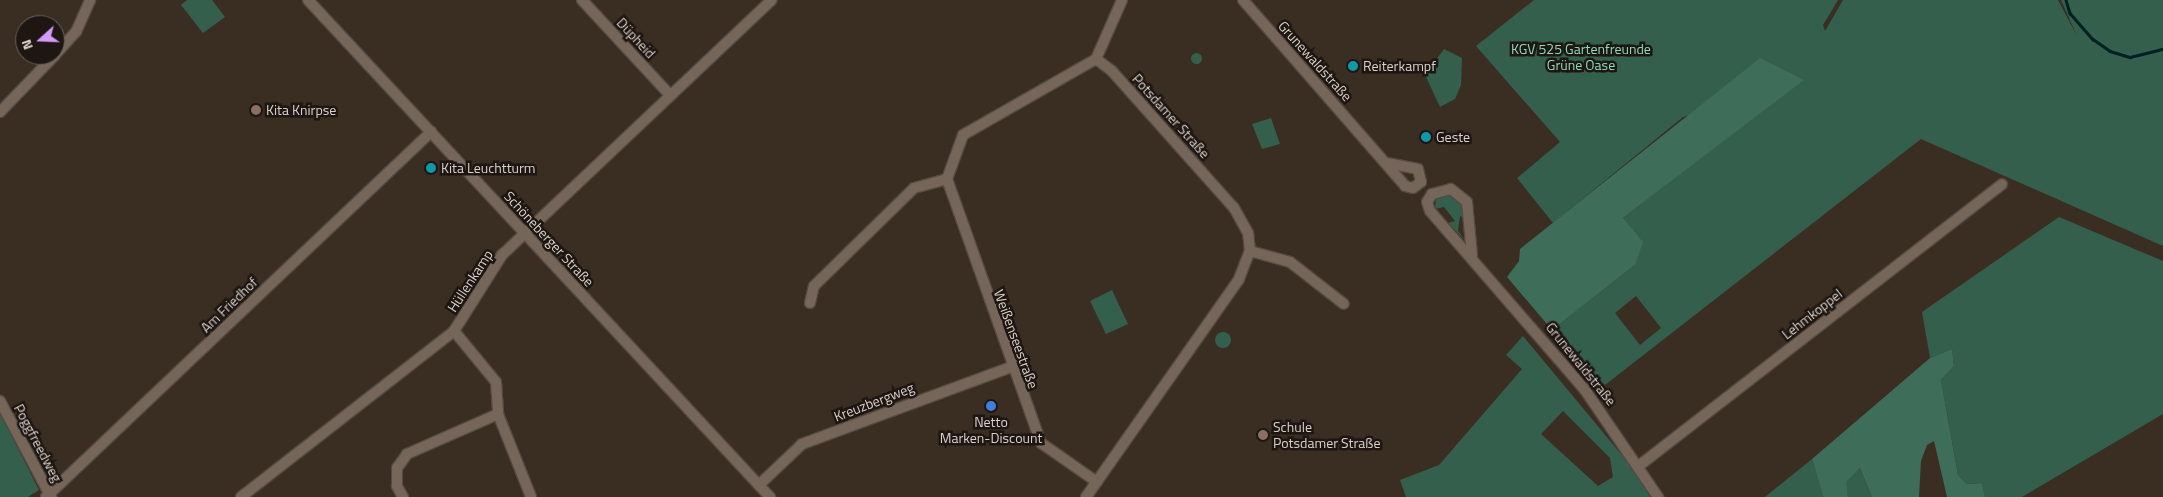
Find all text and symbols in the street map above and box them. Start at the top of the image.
street label: Düpheid [613,14,659,62]
north arrow [15,15,65,65]
street label: Grunewaldstraße [1275,17,1355,105]
text: N [15,37,38,53]
park label: KGV 525 Gartenfreunde Grüne Oase [1511,41,1651,74]
place label: Reiterkampf [1363,58,1436,74]
marker: Reiterkampf [1347,60,1359,72]
street label: Potsdamer Straße [1129,70,1213,162]
place label: Kita Knirpse [266,102,336,118]
marker: Kita Knirpse [250,104,262,116]
place label: Geste [1436,129,1470,145]
marker: Geste [1420,131,1432,143]
place label: Kita Leuchtturm [441,160,536,176]
marker: Kita Leuchtturm [425,162,437,174]
street label: Schöneberger Straße [501,188,597,290]
street label: Hüllenkamp [444,247,496,315]
street label: Am Friedhof [197,274,261,336]
street label: Lehmkoppel [1778,285,1846,343]
street label: Weißenseestraße [990,287,1042,391]
street label: Grunewaldstraße [1542,319,1620,409]
street label: Kreuzbergweg [831,379,917,425]
marker: Netto Marken-Discount [985,400,997,412]
street label: Poggfreedweg [10,401,66,485]
place label: Netto Marken-Discount [940,414,1042,447]
place label: Schule Potsdamer Straße [1273,419,1380,452]
marker: Schule Potsdamer Straße [1257,429,1269,441]

